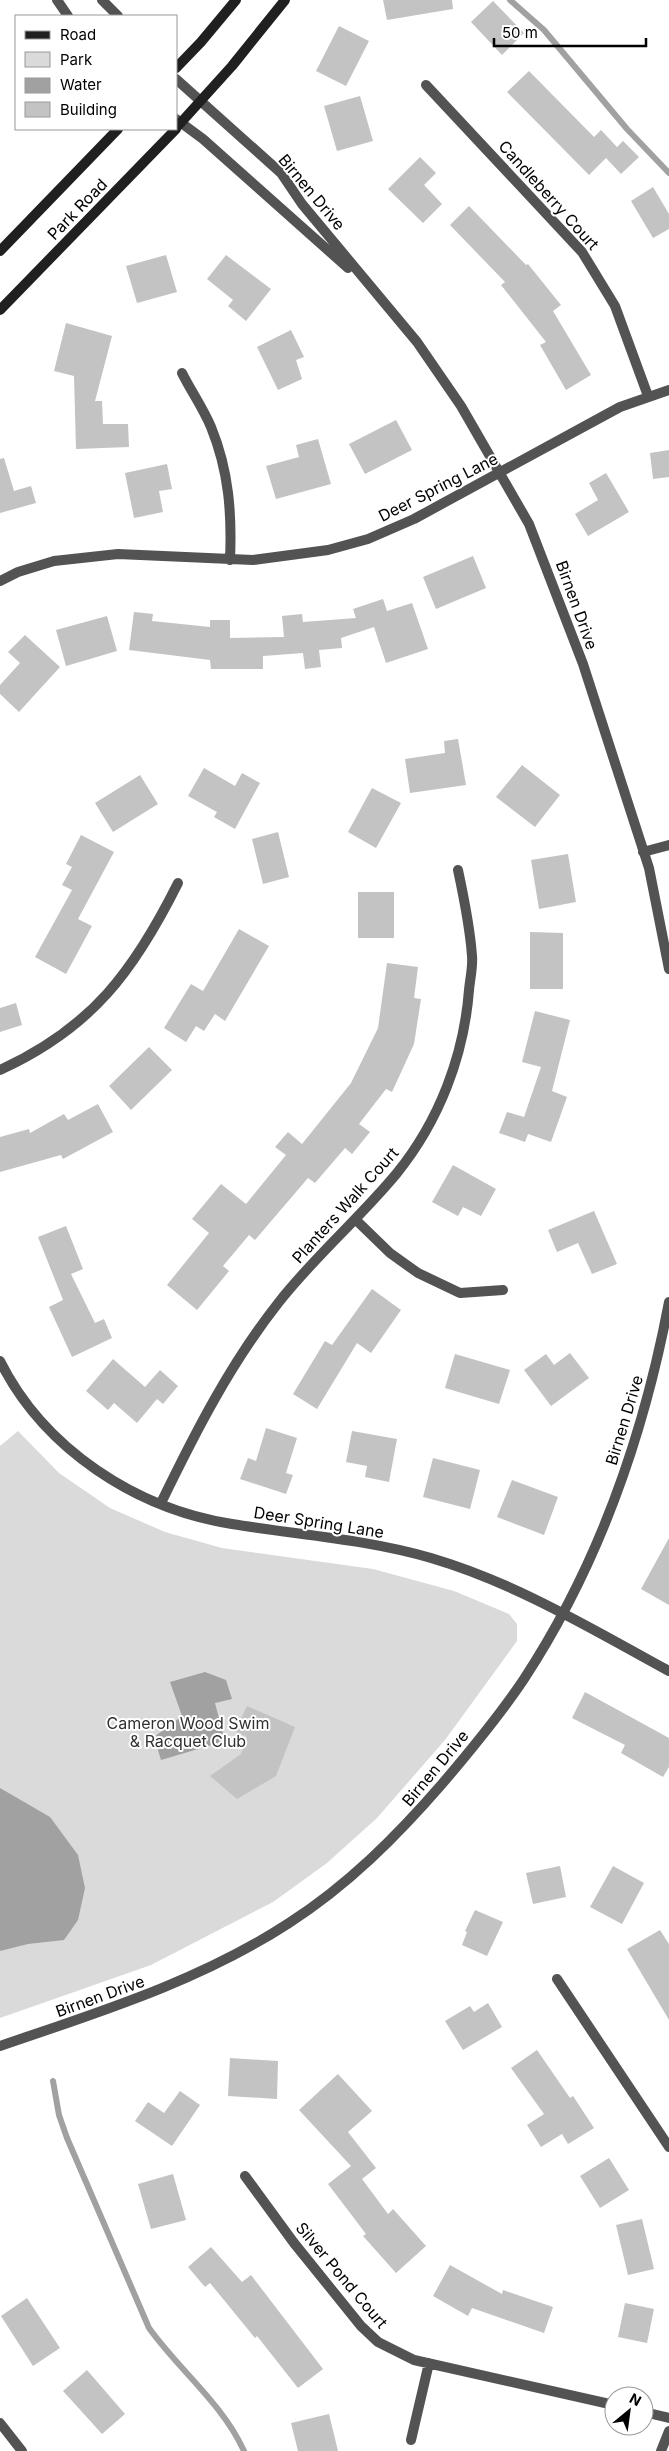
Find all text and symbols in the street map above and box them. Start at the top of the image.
legend [15,15,178,130]
scale bar [494,15,646,47]
text: 50 m [502,23,538,42]
text: Road [60,25,96,44]
text: Park [60,50,93,69]
text: Water [60,75,102,94]
text: Building [60,100,117,119]
street label: Candleberry Court [495,136,603,254]
street label: Birnen Drive [274,150,350,234]
street label: Park Road [43,174,111,244]
street label: Deer Spring Lane [375,448,501,526]
street label: Birnen Drive [552,558,602,652]
street label: Planters Walk Court [288,1143,402,1267]
street label: Birnen Drive [601,1373,647,1467]
street label: Deer Spring Lane [252,1502,386,1542]
park label: Cameron Wood Swim & Racquet Club [106,1713,270,1751]
street label: Birnen Drive [397,1726,473,1810]
street label: Birnen Drive [53,1971,147,2021]
street label: Silver Pond Court [292,2218,392,2332]
north arrow [604,2386,654,2436]
text: N [627,2389,644,2409]

